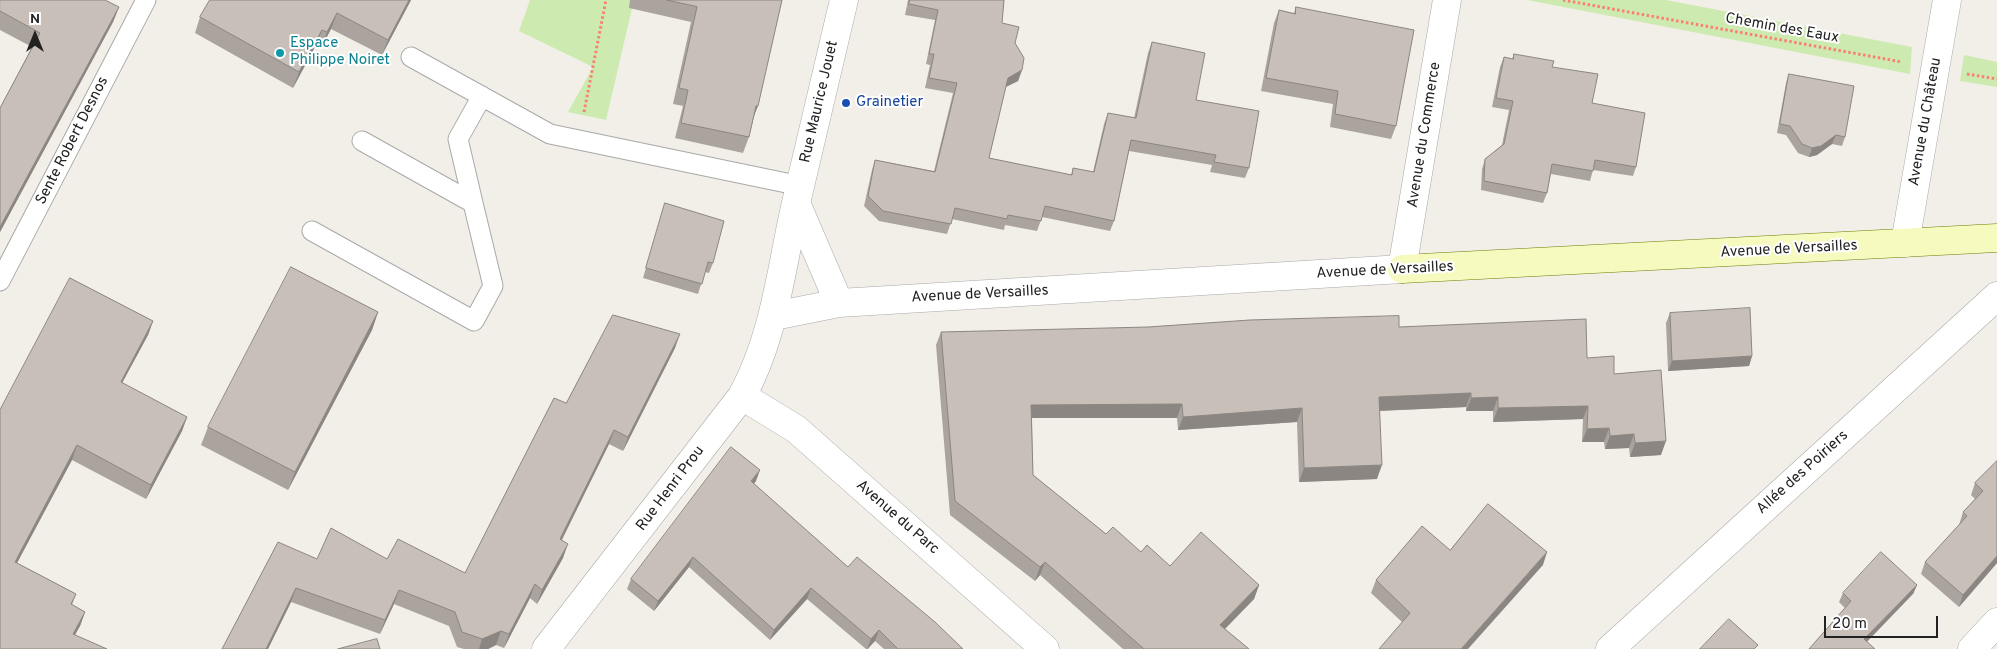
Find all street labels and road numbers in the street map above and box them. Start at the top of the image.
street label: Chemin des Eaux [1724,10,1840,48]
street label: Rue Maurice Jouet [797,39,843,165]
street label: Avenue du Château [1906,56,1946,188]
street label: Avenue du Commerce [1405,61,1445,209]
street label: Sente Robert Desnos [33,74,113,208]
street label: Avenue de Versailles [1720,237,1858,263]
street label: Avenue de Versailles [1316,258,1454,284]
street label: Avenue de Versailles [911,282,1049,308]
street label: Allée des Poiriers [1754,427,1852,519]
street label: Rue Henri Prou [633,443,709,535]
street label: Avenue du Parc [852,477,942,559]

